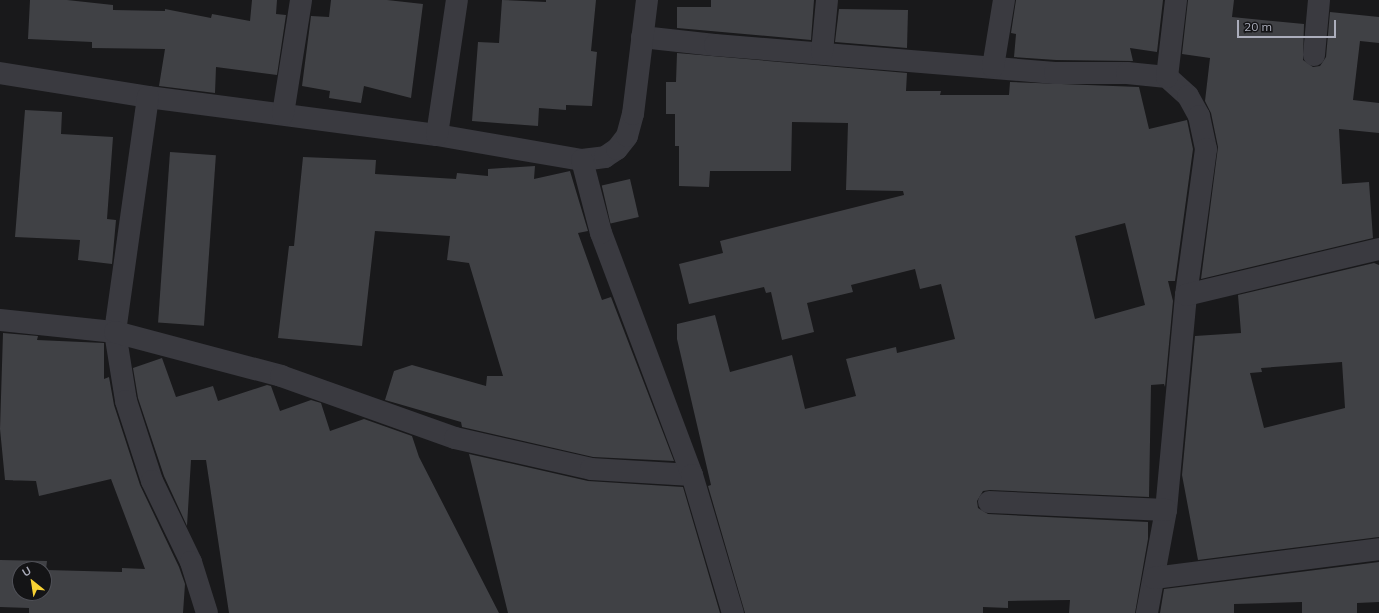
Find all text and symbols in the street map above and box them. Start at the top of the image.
scale bar [1239,12,1338,38]
text: 20 m [1244,19,1272,34]
north arrow [12,561,52,601]
text: U [19,563,34,580]

